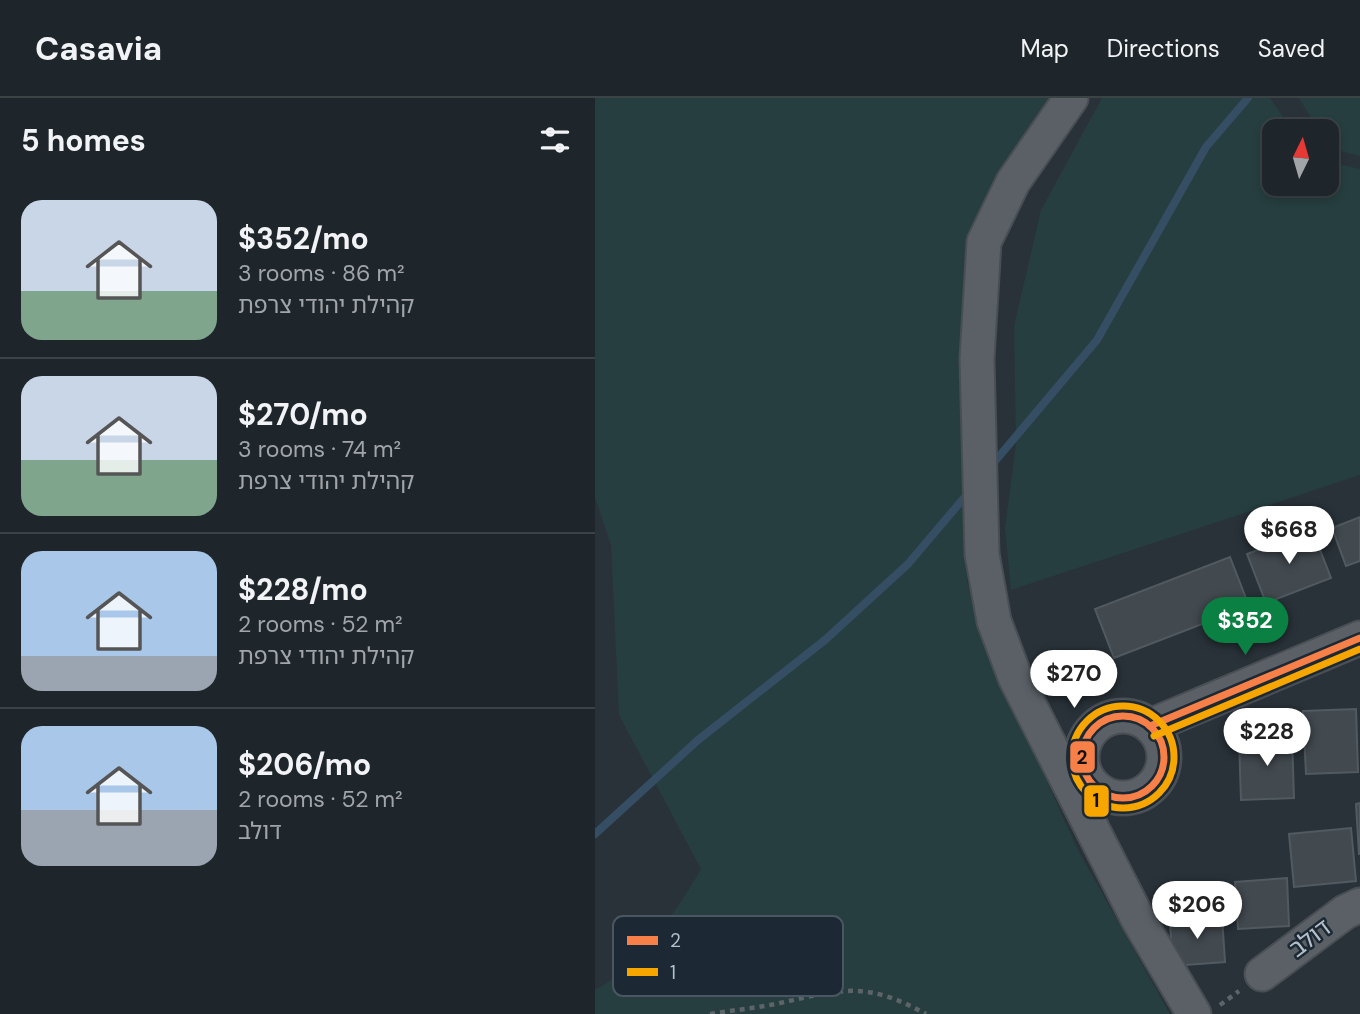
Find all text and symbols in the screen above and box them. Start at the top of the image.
text: Casavia [35,27,162,70]
text: Map [1021,33,1069,64]
text: Directions [1107,33,1220,64]
text: Saved [1258,33,1325,64]
north arrow [1262,119,1339,196]
map controls [1262,119,1339,196]
text: 5 homes [21,121,146,160]
icon: filters [536,121,574,159]
text: $352/mo [238,219,369,258]
icon: home [77,228,161,312]
text: 3 rooms · 86 m² [238,258,405,288]
text: קהילת יהודי צרפת [238,290,415,320]
text: $270/mo [238,395,368,434]
icon: home [77,404,161,488]
text: 3 rooms · 74 m² [238,434,401,464]
text: קהילת יהודי צרפת [238,466,415,496]
pin: $668 [1248,506,1330,566]
text: $668 [1260,514,1318,544]
text: $228/mo [238,570,368,609]
icon: home [77,579,161,663]
pin: $352 [1204,598,1286,657]
text: $352 [1217,605,1273,635]
text: 2 rooms · 52 m² [238,609,403,639]
text: קהילת יהודי צרפת [238,641,415,671]
pin: $270 [1033,650,1115,710]
text: $270 [1046,658,1102,688]
pin: $228 [1226,708,1308,768]
text: $228 [1240,716,1294,746]
line badge: 2 [1069,740,1096,774]
text: $206/mo [238,745,371,784]
text: 2 [1077,745,1088,770]
icon: home [77,754,161,838]
text: 2 rooms · 52 m² [238,784,403,814]
line badge: 1 [1083,784,1110,818]
text: 1 [1093,788,1099,813]
text: דולב [238,816,282,846]
pin: $206 [1156,882,1238,941]
text: $206 [1168,889,1226,919]
street label: דולב [1282,912,1337,964]
legend [613,916,843,996]
text: 2 [670,928,681,953]
text: 1 [670,960,676,985]

